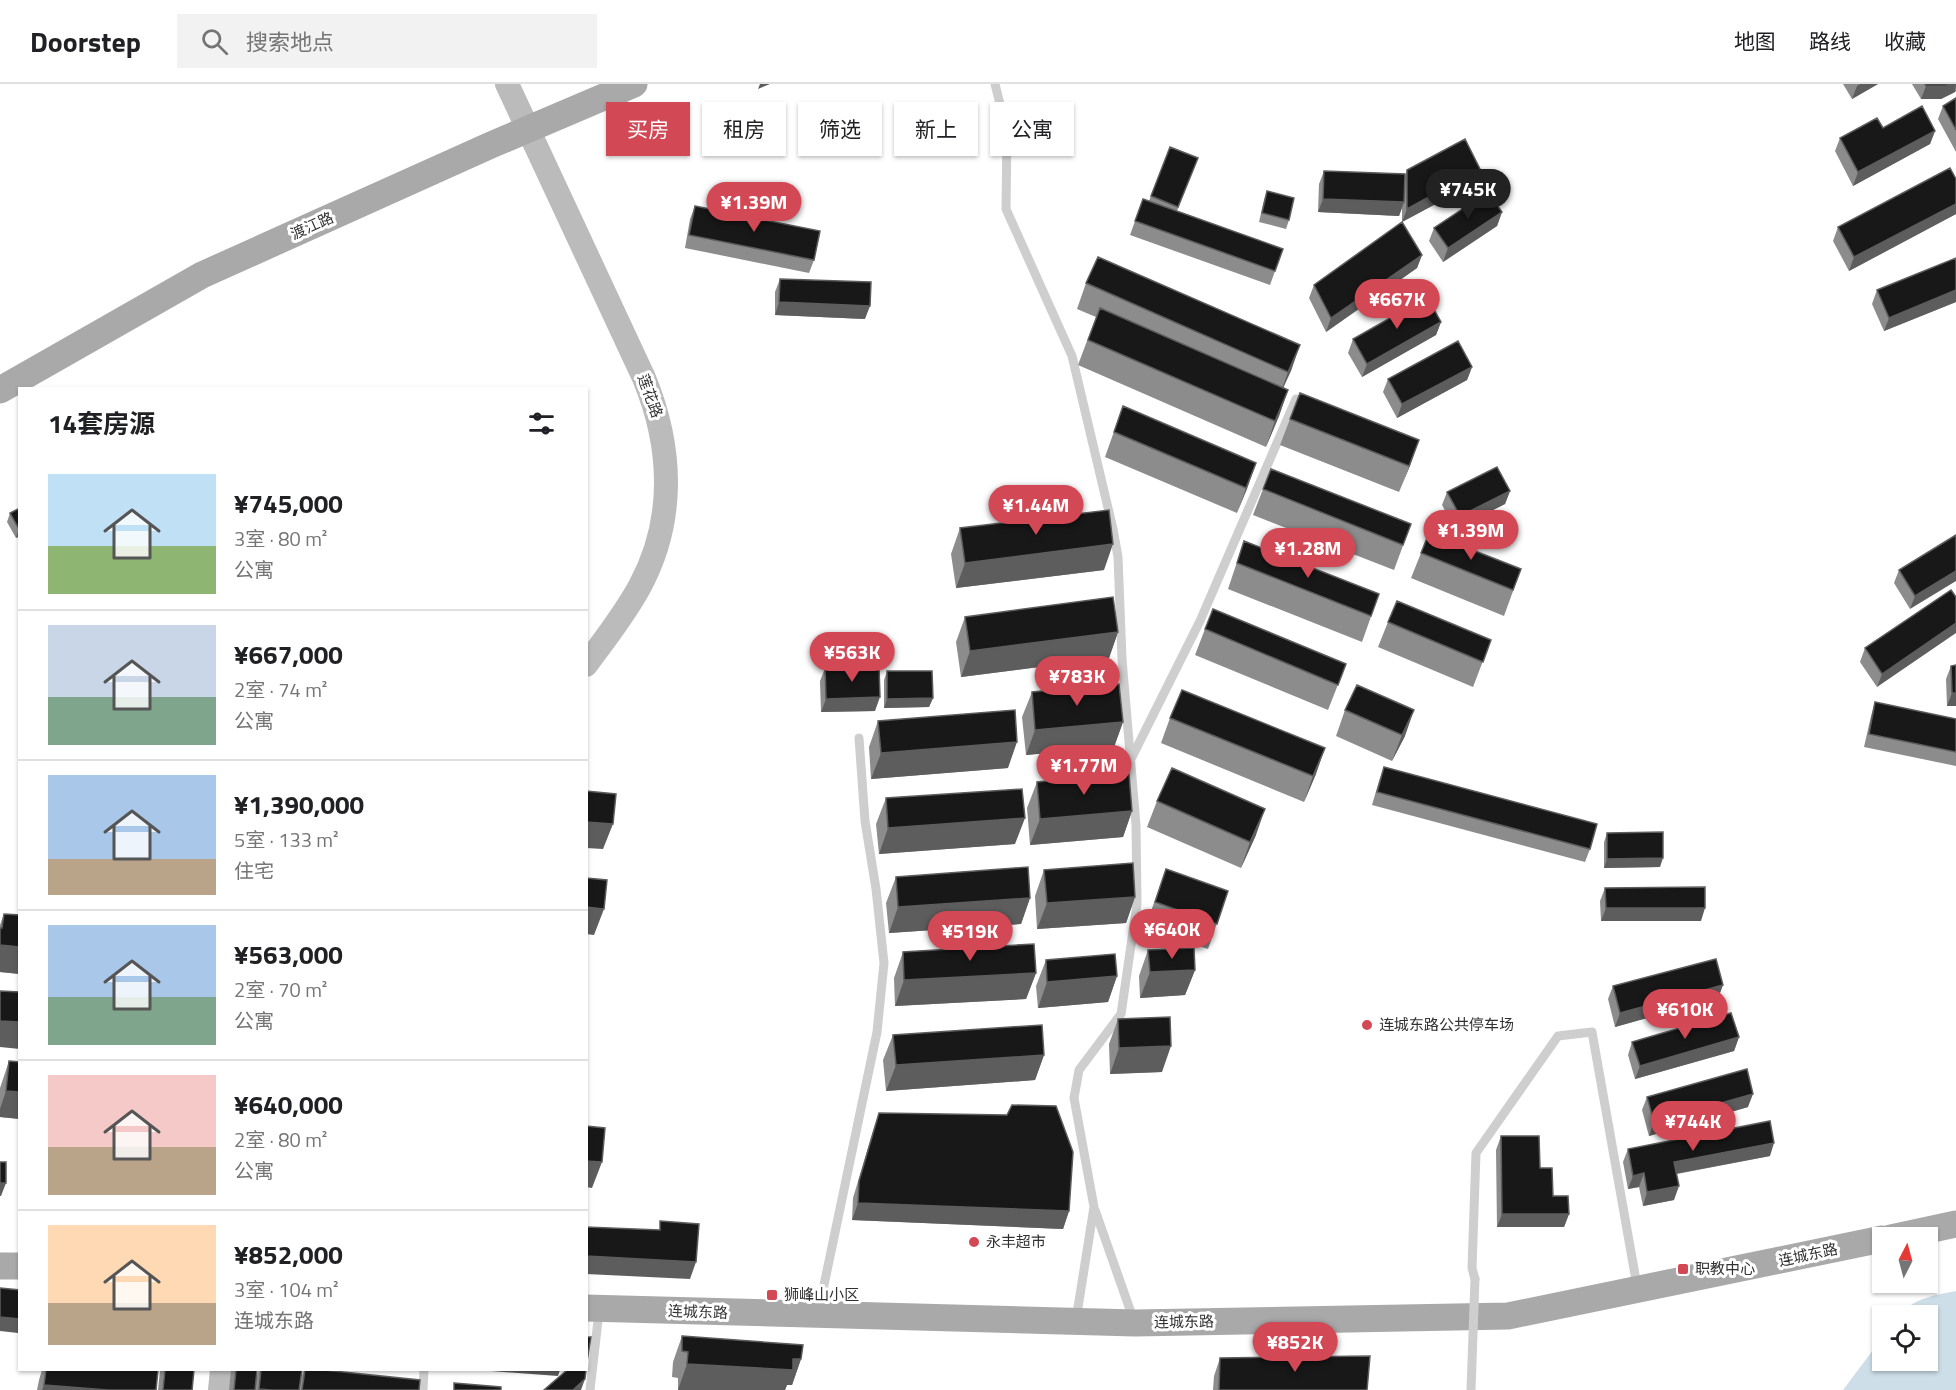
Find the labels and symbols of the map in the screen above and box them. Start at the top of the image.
pin: ¥745K [1426,169,1510,220]
pin: ¥1.39M [705,182,803,233]
street label: 渡江路 [287,206,337,245]
pin: ¥667K [1355,279,1439,330]
street label: 莲花路 [632,371,669,421]
pin: ¥1.44M [987,485,1085,536]
pin: ¥1.39M [1422,510,1520,561]
pin: ¥1.28M [1259,528,1357,579]
pin: ¥563K [810,632,894,683]
pin: ¥783K [1035,656,1119,707]
pin: ¥1.77M [1035,745,1133,796]
pin: ¥640K [1130,909,1214,960]
pin: ¥519K [928,911,1012,962]
pin: ¥610K [1643,989,1727,1040]
place label: 连城东路公共停车场 [1379,1013,1514,1036]
marker: 连城东路公共停车场 [1360,1018,1374,1032]
pin: ¥744K [1651,1101,1735,1152]
north arrow [1872,1227,1938,1293]
place label: 永丰超市 [986,1230,1046,1253]
marker: 永丰超市 [967,1235,981,1249]
street label: 连城东路 [1776,1237,1840,1272]
place label: 职教中心 [1695,1257,1755,1280]
marker: 职教中心 [1676,1262,1690,1276]
place label: 狮峰山小区 [784,1283,859,1306]
marker: 狮峰山小区 [765,1288,779,1302]
street label: 连城东路 [668,1299,728,1324]
street label: 连城东路 [1154,1309,1214,1334]
pin: ¥852K [1253,1322,1337,1373]

